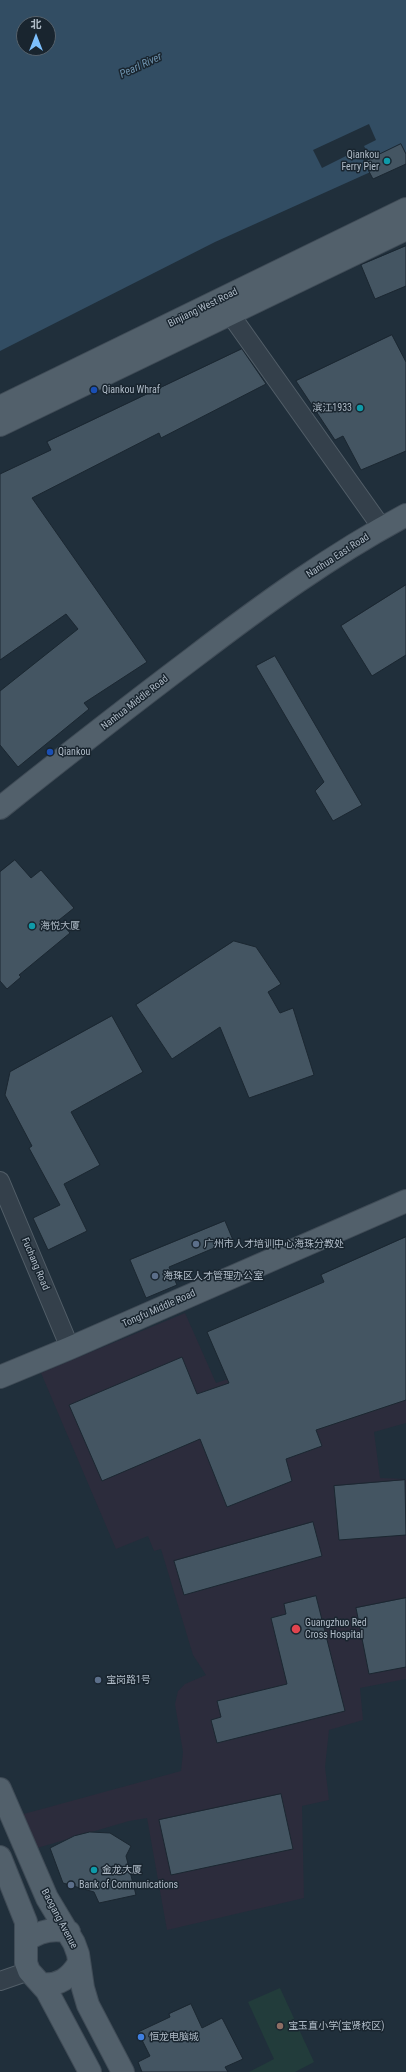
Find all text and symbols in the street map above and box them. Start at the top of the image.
north arrow [16,16,56,56]
text: 北 [31,18,42,31]
water label: Pearl River [118,51,164,81]
place label: Qiankou Ferry Pier [341,149,379,172]
marker: Qiankou Ferry Pier [382,156,392,166]
street label: Binjiang West Road [166,286,240,330]
place label: Qiankou Whraf [102,384,160,396]
marker: Qiankou Whraf [89,385,99,395]
place label: 滨江1933 [312,402,352,414]
marker: 滨江1933 [355,403,365,413]
street label: Nanhua East Road [304,531,372,581]
street label: Nanhua Middle Road [99,673,171,733]
place label: Qiankou [58,746,90,758]
marker: Qiankou [45,747,55,757]
place label: 海悦大厦 [40,920,80,932]
marker: 海悦大厦 [27,921,37,931]
street label: Fuchang Road [19,1236,51,1292]
place label: 广州市人才培训中心海珠分教处 [204,1238,344,1250]
marker: 广州市人才培训中心海珠分教处 [191,1239,201,1249]
place label: 海珠区人才管理办公室 [163,1270,263,1282]
marker: 海珠区人才管理办公室 [150,1271,160,1281]
street label: Tongfu Middle Road [121,1287,197,1331]
place label: Guangzhuo Red Cross Hospital [305,1617,367,1640]
marker: Guangzhuo Red Cross Hospital [290,1623,302,1635]
place label: 宝岗路1号 [106,1674,151,1686]
marker: 宝岗路1号 [93,1675,103,1685]
place label: 金龙大厦 [102,1864,142,1876]
marker: 金龙大厦 [89,1865,99,1875]
place label: Bank of Communications [79,1879,178,1891]
marker: Bank of Communications [66,1880,76,1890]
street label: Baogang Avenue [38,1887,80,1951]
place label: 宝玉直小学(宝贤校区) [288,2020,384,2032]
marker: 宝玉直小学(宝贤校区) [275,2021,285,2031]
place label: 恒龙电脑城 [149,2031,199,2043]
marker: 恒龙电脑城 [136,2032,146,2042]

